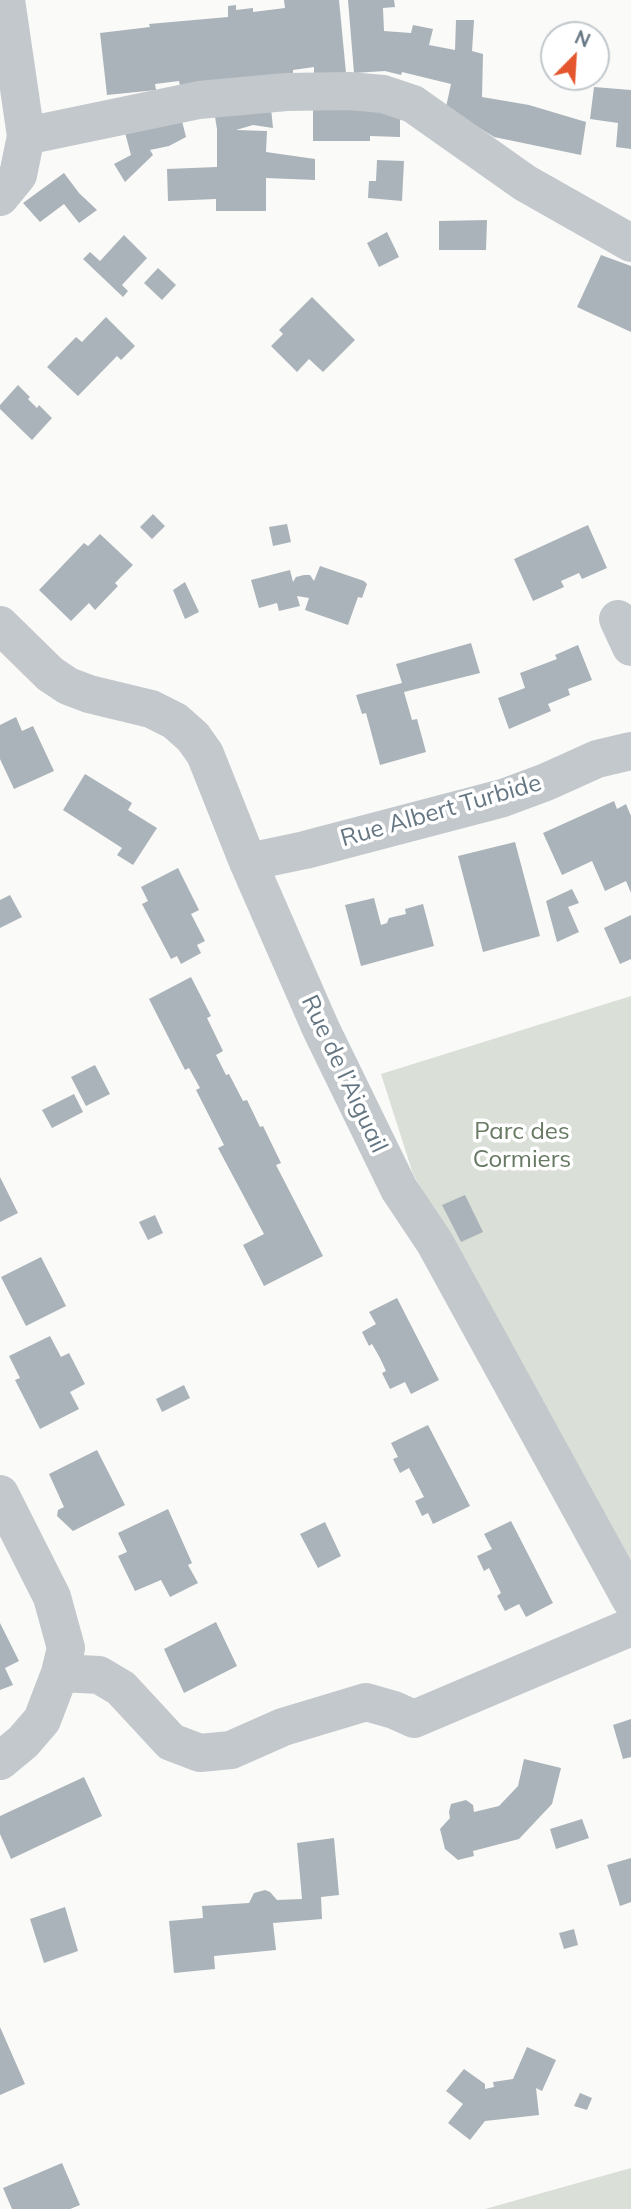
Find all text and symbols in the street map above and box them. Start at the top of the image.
north arrow [540,21,610,91]
text: N [571,25,594,53]
street label: Rue Albert Turbide [337,769,545,853]
street label: Rue de l’Aiguail [295,991,393,1157]
park label: Parc des Cormiers [473,1118,571,1174]

